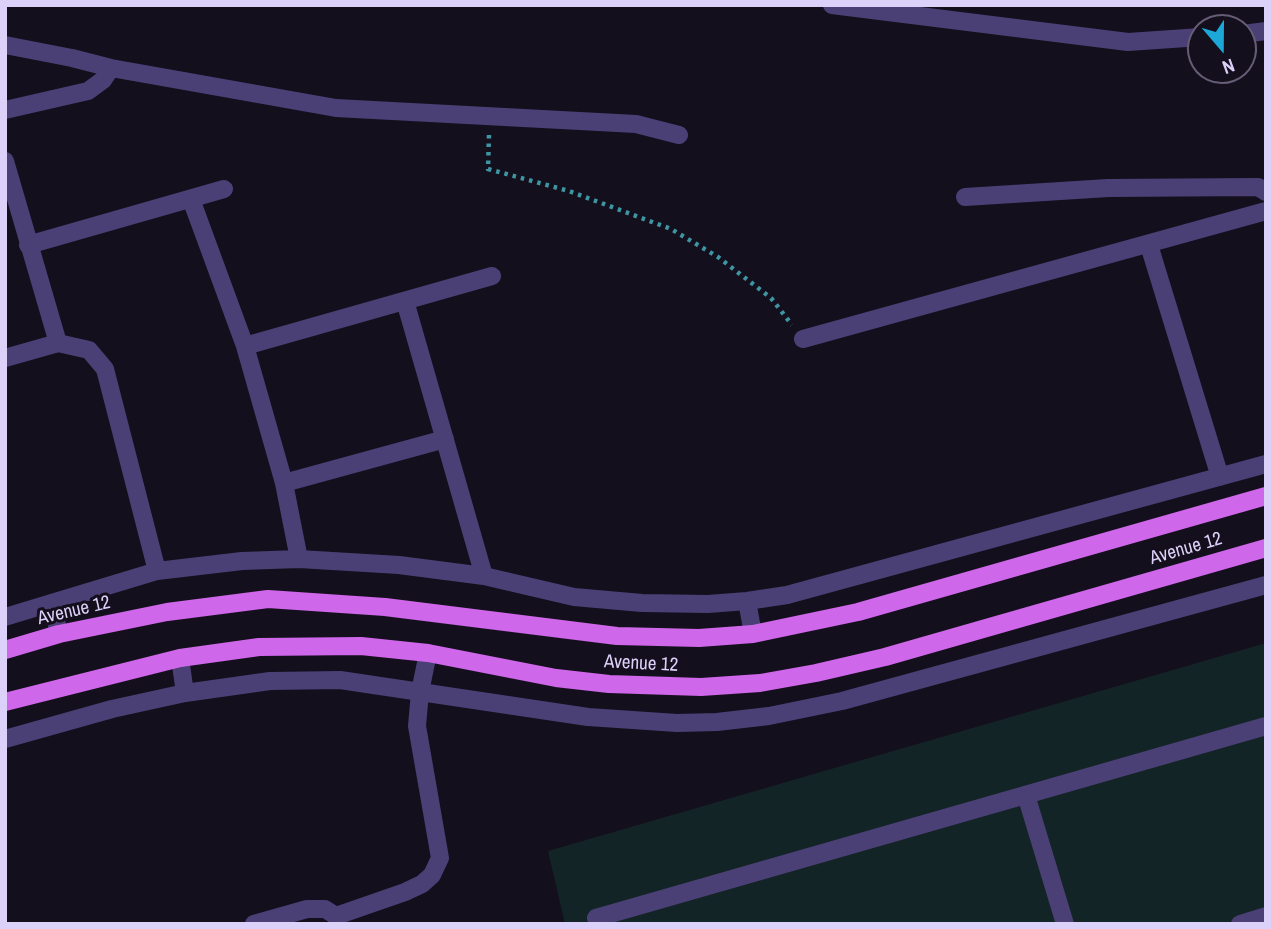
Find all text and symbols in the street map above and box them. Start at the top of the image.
north arrow [1187,14,1257,84]
text: N [1219,53,1238,81]
street label: Avenue 12 [1147,528,1225,570]
street label: Avenue 12 [35,592,113,630]
street label: Avenue 12 [603,651,679,677]

